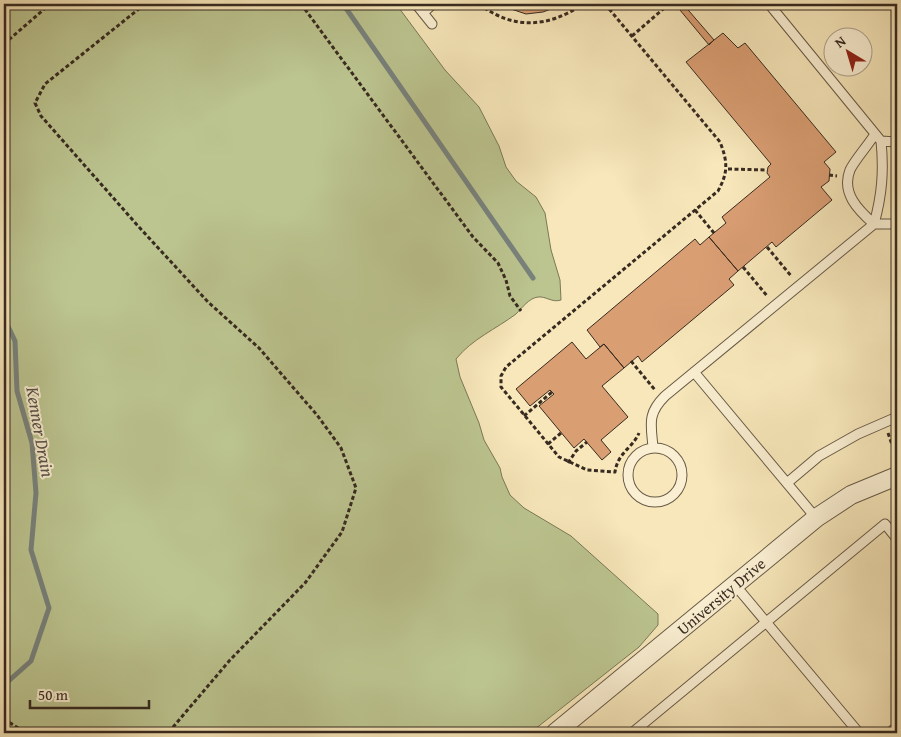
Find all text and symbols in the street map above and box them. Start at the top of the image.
north arrow [824,28,874,78]
text: N [830,31,850,53]
water label: Kenner Drain [19,384,62,479]
street label: University Drive [671,552,771,640]
scale bar [30,677,149,709]
text: 50 m [38,684,69,705]

